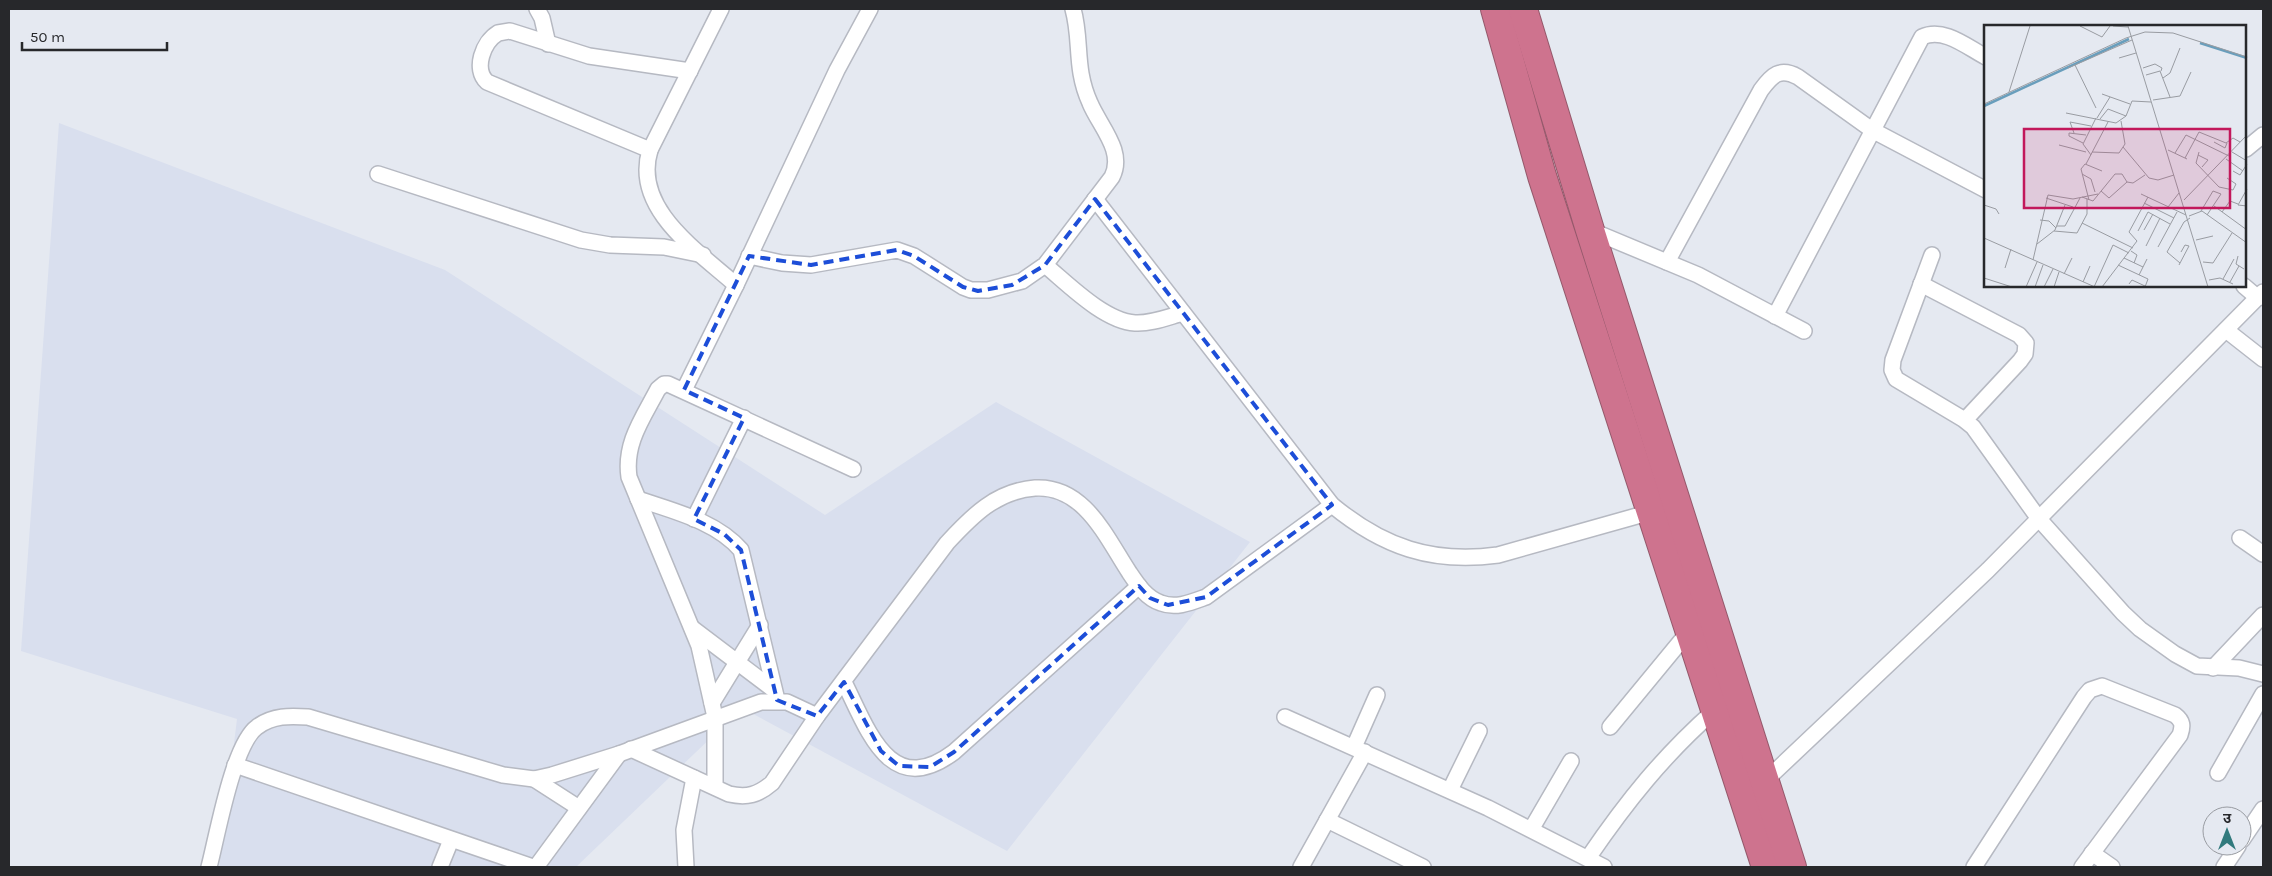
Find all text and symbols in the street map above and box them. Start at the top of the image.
scale bar [22,20,168,52]
inset map [1984,25,2247,288]
text: 50 m [30,28,65,46]
north arrow [2202,806,2252,856]
text: उ [2223,810,2232,827]

